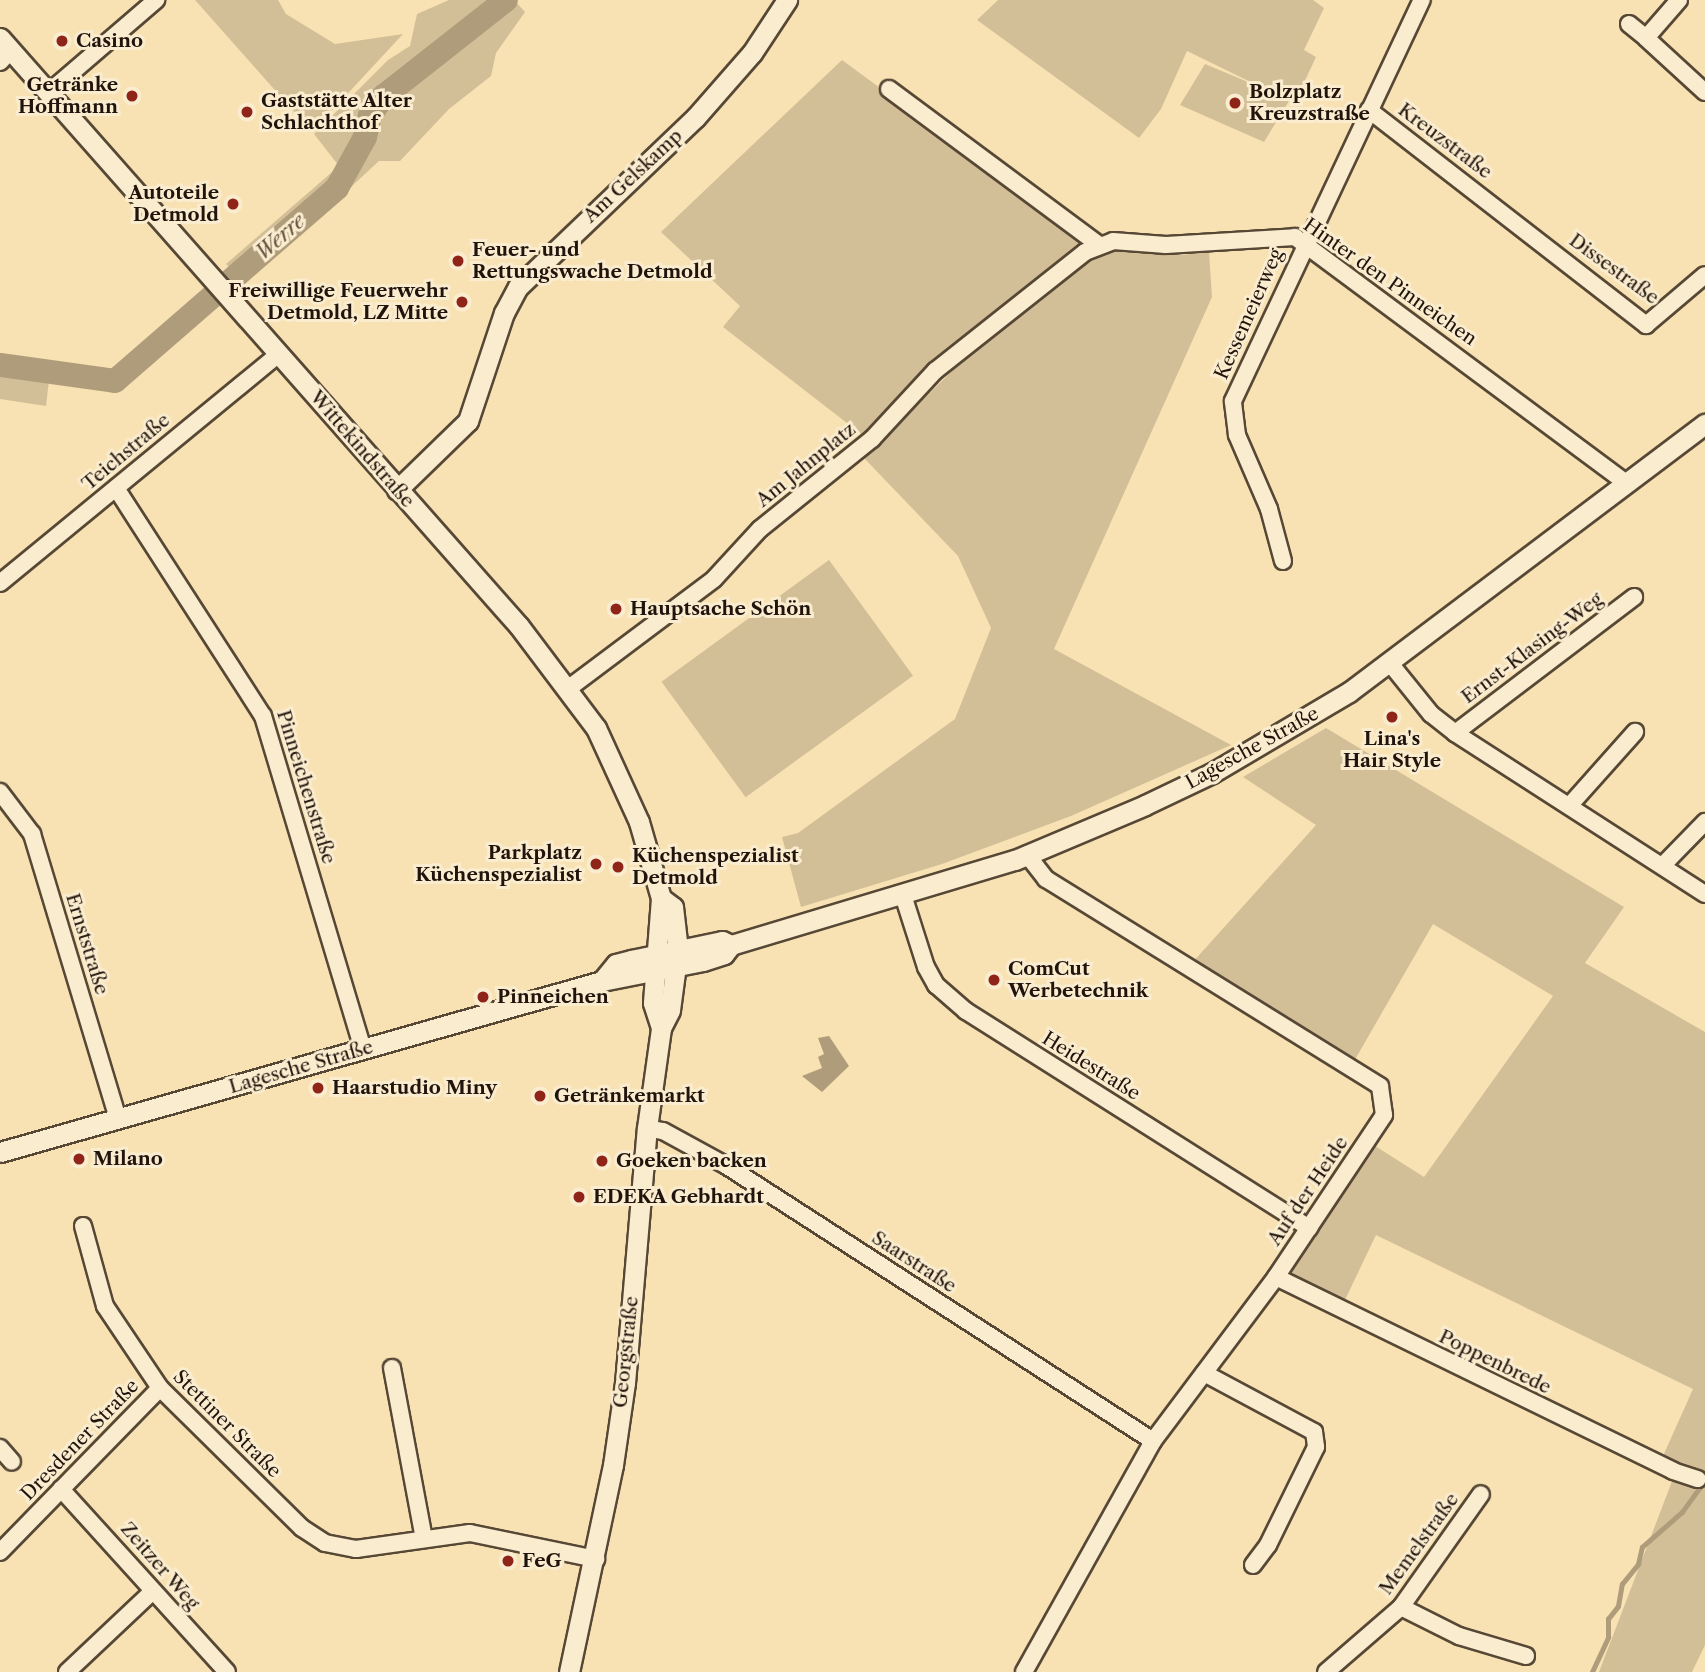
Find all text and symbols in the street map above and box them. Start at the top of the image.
place label: Casino [76,30,143,52]
marker: Casino [54,33,70,49]
place label: Getränke Hoffmann [18,74,118,118]
place label: Bolzplatz Kreuzstraße [1249,81,1370,125]
marker: Getränke Hoffmann [124,88,140,104]
place label: Gaststätte Alter Schlachthof [261,90,413,134]
marker: Bolzplatz Kreuzstraße [1227,95,1243,111]
street label: Kreuzstraße [1394,98,1496,184]
marker: Gaststätte Alter Schlachthof [239,104,255,120]
street label: Am Gelskamp [579,124,687,228]
place label: Autoteile Detmold [128,182,219,226]
marker: Autoteile Detmold [225,196,241,212]
water label: Werre [250,209,310,265]
street label: Hinter den Pinneichen [1299,213,1481,351]
street label: Dissestraße [1565,229,1663,309]
place label: Feuer- und Rettungswache Detmold [472,239,713,283]
street label: Kessemeierweg [1210,245,1288,383]
marker: Feuer- und Rettungswache Detmold [450,253,466,269]
place label: Freiwillige Feuerwehr Detmold, LZ Mitte [228,280,448,324]
marker: Freiwillige Feuerwehr Detmold, LZ Mitte [454,294,470,310]
street label: Wittekindstraße [305,386,419,512]
street label: Teichstraße [78,409,174,495]
street label: Am Jahnplatz [752,418,860,512]
street label: Ernst-Klasing-Weg [1457,588,1607,708]
place label: Hauptsache Schön [630,598,811,620]
marker: Hauptsache Schön [608,601,624,617]
street label: Lagesche Straße [1181,702,1323,794]
street label: Pinneichenstraße [272,707,340,867]
marker: Lina's Hair Style [1384,709,1400,725]
place label: Lina's Hair Style [1343,728,1441,772]
place label: Parkplatz Küchenspezialist [415,842,582,886]
place label: Küchenspezialist Detmold [632,845,799,889]
marker: Parkplatz Küchenspezialist [588,856,604,872]
marker: Küchenspezialist Detmold [610,859,626,875]
street label: Ernststraße [61,891,113,997]
place label: ComCut Werbetechnik [1008,958,1148,1002]
marker: ComCut Werbetechnik [986,972,1002,988]
place label: Pinneichen [497,986,609,1008]
marker: Pinneichen [475,989,491,1005]
street label: Heidestraße [1038,1027,1144,1105]
street label: Lagesche Straße [226,1036,376,1098]
place label: Haarstudio Miny [332,1077,497,1099]
marker: Haarstudio Miny [310,1080,326,1096]
place label: Getränkemarkt [554,1085,705,1107]
marker: Getränkemarkt [532,1088,548,1104]
street label: Auf der Heide [1263,1132,1353,1250]
place label: Milano [93,1148,163,1170]
place label: Goeken backen [616,1150,767,1172]
marker: Milano [71,1151,87,1167]
marker: Goeken backen [594,1153,610,1169]
place label: EDEKA Gebhardt [593,1186,765,1208]
marker: EDEKA Gebhardt [571,1189,587,1205]
street label: Saarstraße [868,1226,960,1298]
street label: Georgstraße [609,1295,643,1409]
street label: Poppenbrede [1435,1325,1555,1399]
street label: Stettiner Straße [168,1365,286,1483]
street label: Dresdener Straße [16,1375,144,1505]
street label: Memelstraße [1375,1489,1463,1599]
street label: Zeitzer Weg [116,1517,204,1615]
place label: FeG [522,1550,562,1572]
marker: FeG [500,1553,516,1569]

